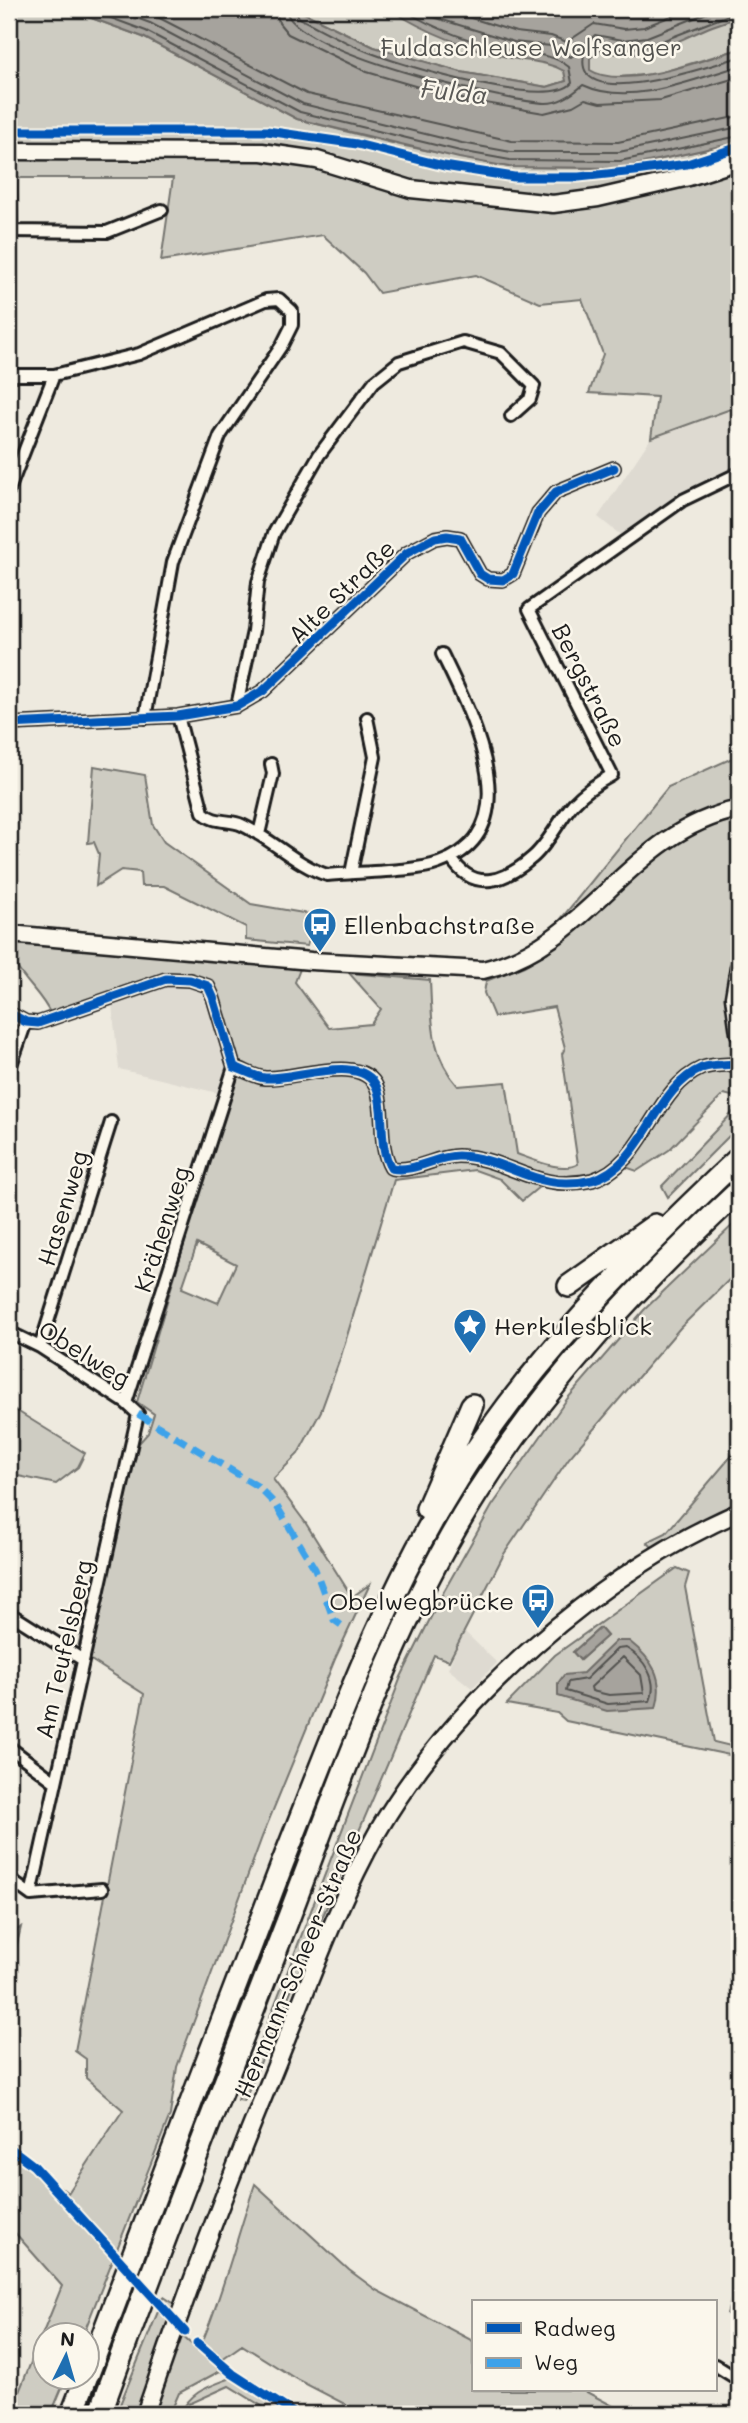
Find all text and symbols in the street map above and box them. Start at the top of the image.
park label: Fuldaschleuse Wolfsanger [380,31,682,62]
water label: Fulda [418,71,490,111]
street label: Alte Straße [281,532,401,650]
street label: Bergstraße [546,618,634,752]
bus stop icon: Ellenbachstraße [301,905,339,954]
place label: Ellenbachstraße [344,909,535,940]
street label: Hasenweg [30,1146,94,1270]
street label: Krähenweg [126,1162,196,1296]
place icon: Herkulesblick [451,1306,489,1355]
place label: Herkulesblick [494,1310,652,1341]
street label: Obelweg [33,1313,137,1393]
street label: Am Teufelsberg [27,1556,99,1742]
bus stop icon: Obelwegbrücke [519,1581,557,1630]
place label: Obelwegbrücke [329,1585,514,1616]
street label: Hermann-Scheer-Straße [226,1824,368,2102]
legend [472,2300,716,2392]
text: Radweg [534,2314,615,2341]
north arrow [32,2322,102,2392]
text: N [59,2325,76,2352]
text: Weg [534,2348,578,2375]

